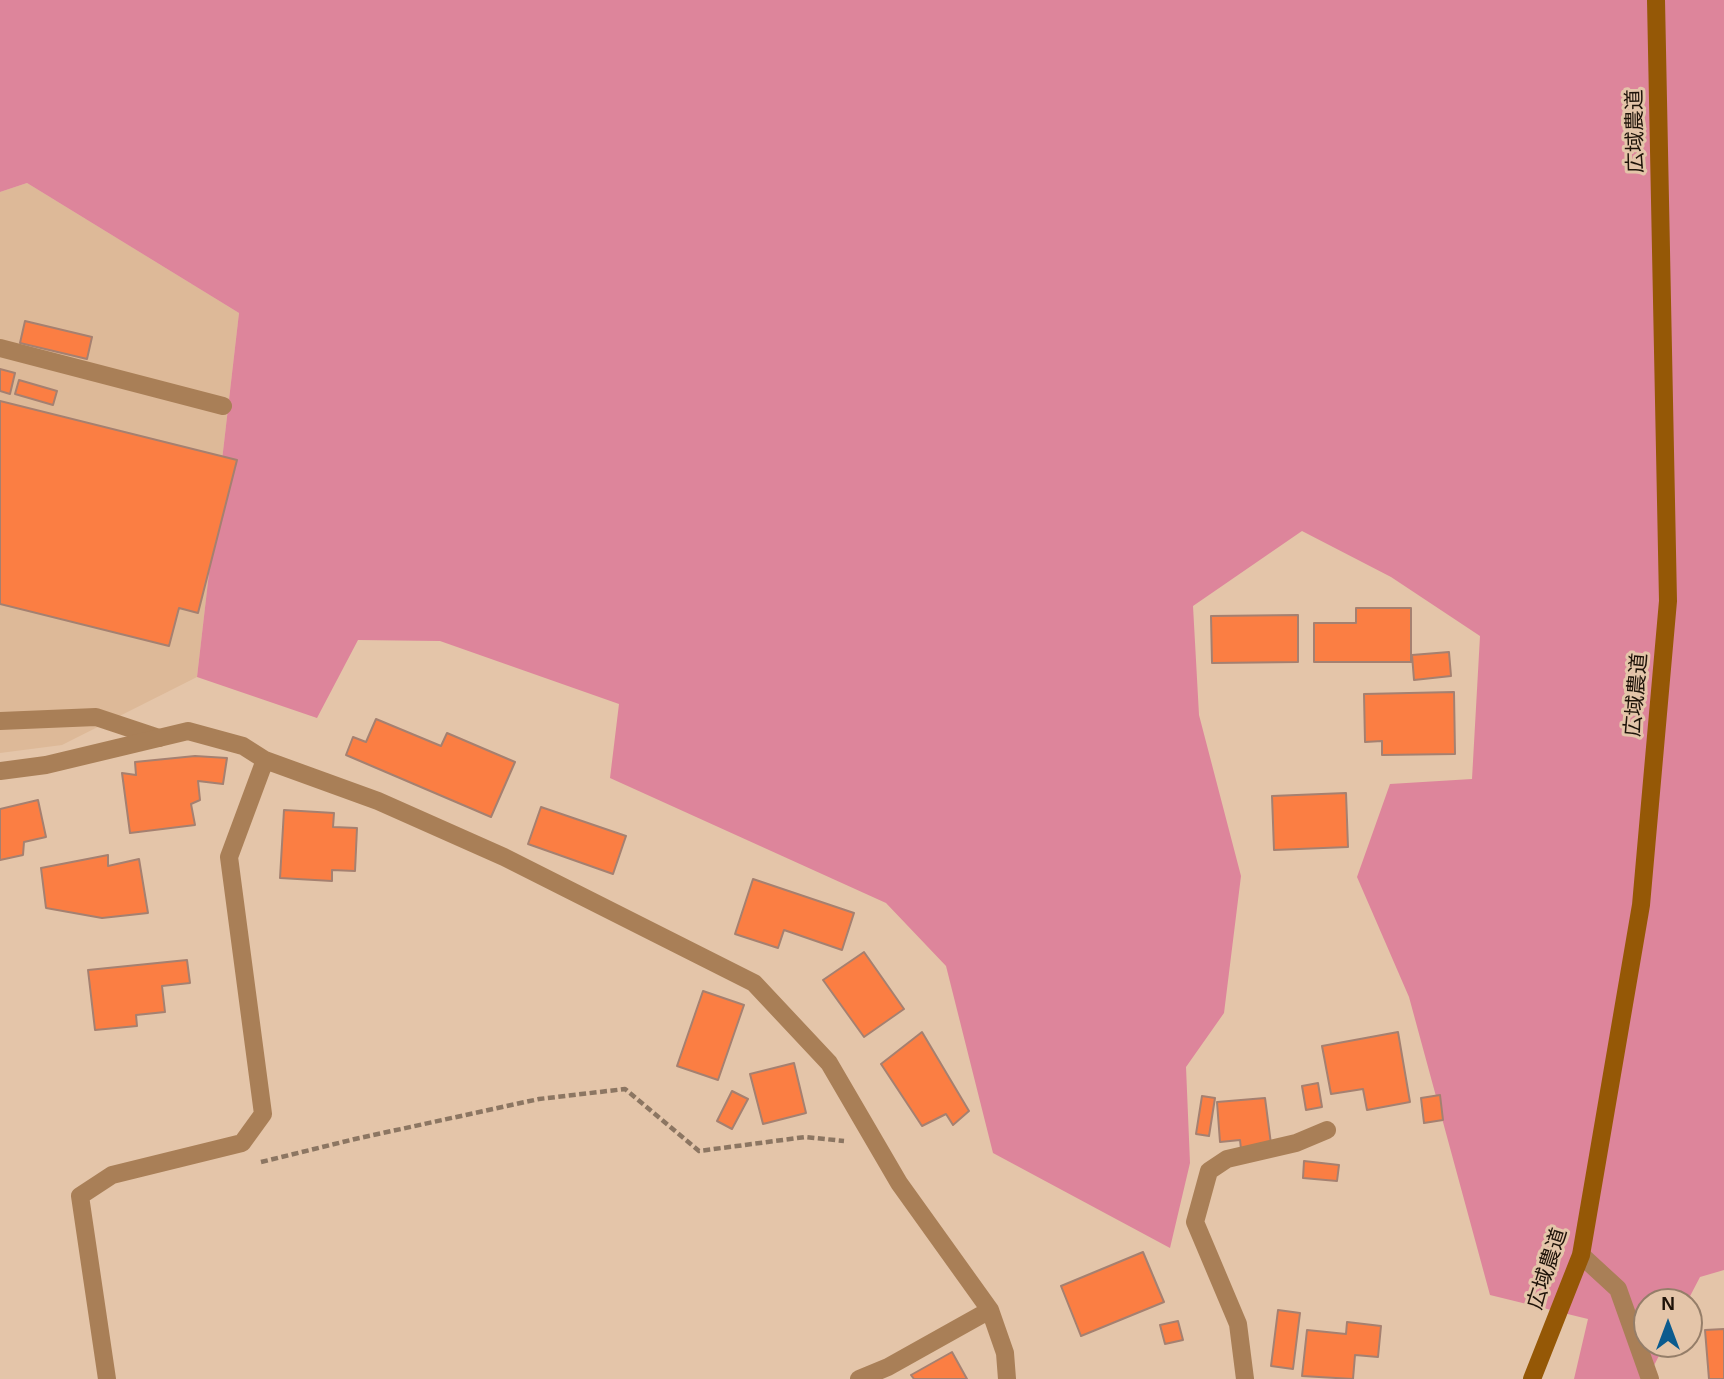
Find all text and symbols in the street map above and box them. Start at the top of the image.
street label: 広域農道 [1623,89,1649,173]
street label: 広域農道 [1621,652,1653,738]
street label: 広域農道 [1523,1225,1573,1313]
north arrow [1633,1288,1703,1358]
text: N [1661,1293,1675,1314]

